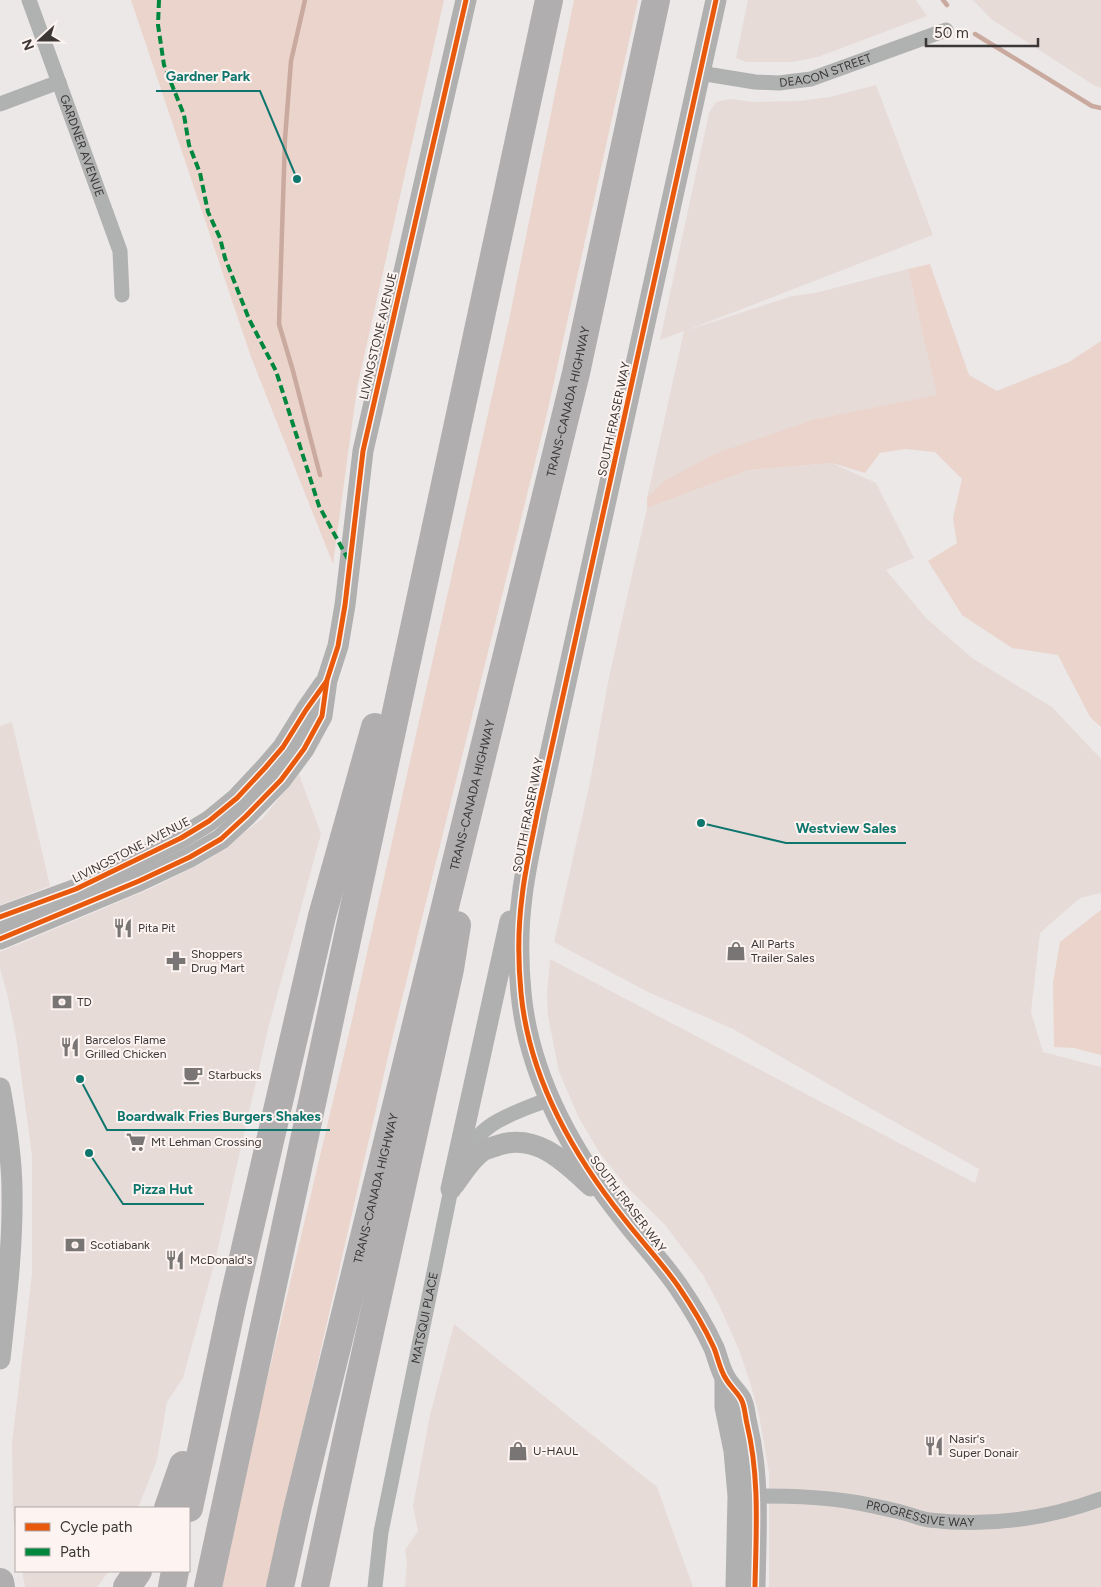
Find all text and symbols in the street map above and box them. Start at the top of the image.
north arrow [15,15,65,65]
scale bar [926,15,1038,47]
text: 50 m [934,24,969,42]
text: N [18,36,38,53]
street label: DEACON STREET [778,50,874,90]
callout: Gardner Park [156,62,260,91]
text: Gardner Park [166,68,251,85]
street label: GARDNER AVENUE [57,93,107,199]
street label: LIVINGSTONE AVENUE [357,271,399,401]
street label: TRANS-CANADA HIGHWAY [544,324,593,478]
street label: SOUTH FRASER WAY [595,360,633,478]
street label: TRANS-CANADA HIGHWAY [447,718,498,872]
street label: SOUTH FRASER WAY [510,755,546,874]
street label: LIVINGSTONE AVENUE [70,814,192,886]
callout: Westview Sales [786,814,906,843]
text: Westview Sales [796,820,897,837]
restaurant icon: Pita Pit [112,917,134,939]
place label: Pita Pit [138,921,176,935]
place label: All Parts Trailer Sales [751,937,815,965]
shop icon: All Parts Trailer Sales [725,940,747,962]
place label: Shoppers Drug Mart [191,947,245,975]
pharmacy icon: Shoppers Drug Mart [165,950,187,972]
bank icon: TD [51,991,73,1013]
place label: TD [77,995,92,1009]
place label: Barcelos Flame Grilled Chicken [85,1033,167,1061]
restaurant icon: Barcelos Flame Grilled Chicken [59,1036,81,1058]
cafe icon: Starbucks [182,1064,204,1086]
place label: Starbucks [208,1068,262,1082]
callout: Boardwalk Fries Burgers Shakes [107,1101,330,1130]
text: Boardwalk Fries Burgers Shakes [117,1108,321,1125]
street label: TRANS-CANADA HIGHWAY [351,1111,401,1265]
supermarket icon: Mt Lehman Crossing [125,1131,147,1153]
place label: Mt Lehman Crossing [151,1135,262,1149]
street label: SOUTH FRASER WAY [587,1153,669,1256]
callout: Pizza Hut [123,1175,204,1204]
text: Pizza Hut [133,1181,194,1198]
bank icon: Scotiabank [64,1234,86,1256]
place label: Scotiabank [90,1238,150,1252]
restaurant icon: McDonald's [164,1249,186,1271]
place label: McDonald's [190,1253,253,1267]
street label: MATSQUI PLACE [409,1271,441,1365]
place label: Nasir's Super Donair [949,1432,1019,1460]
restaurant icon: Nasir's Super Donair [923,1435,945,1457]
shop icon: U-HAUL [507,1440,529,1462]
place label: U-HAUL [533,1444,579,1458]
street label: PROGRESSIVE WAY [865,1498,975,1529]
legend [15,1507,190,1572]
text: Cycle path [60,1518,132,1536]
text: Path [60,1543,90,1561]

